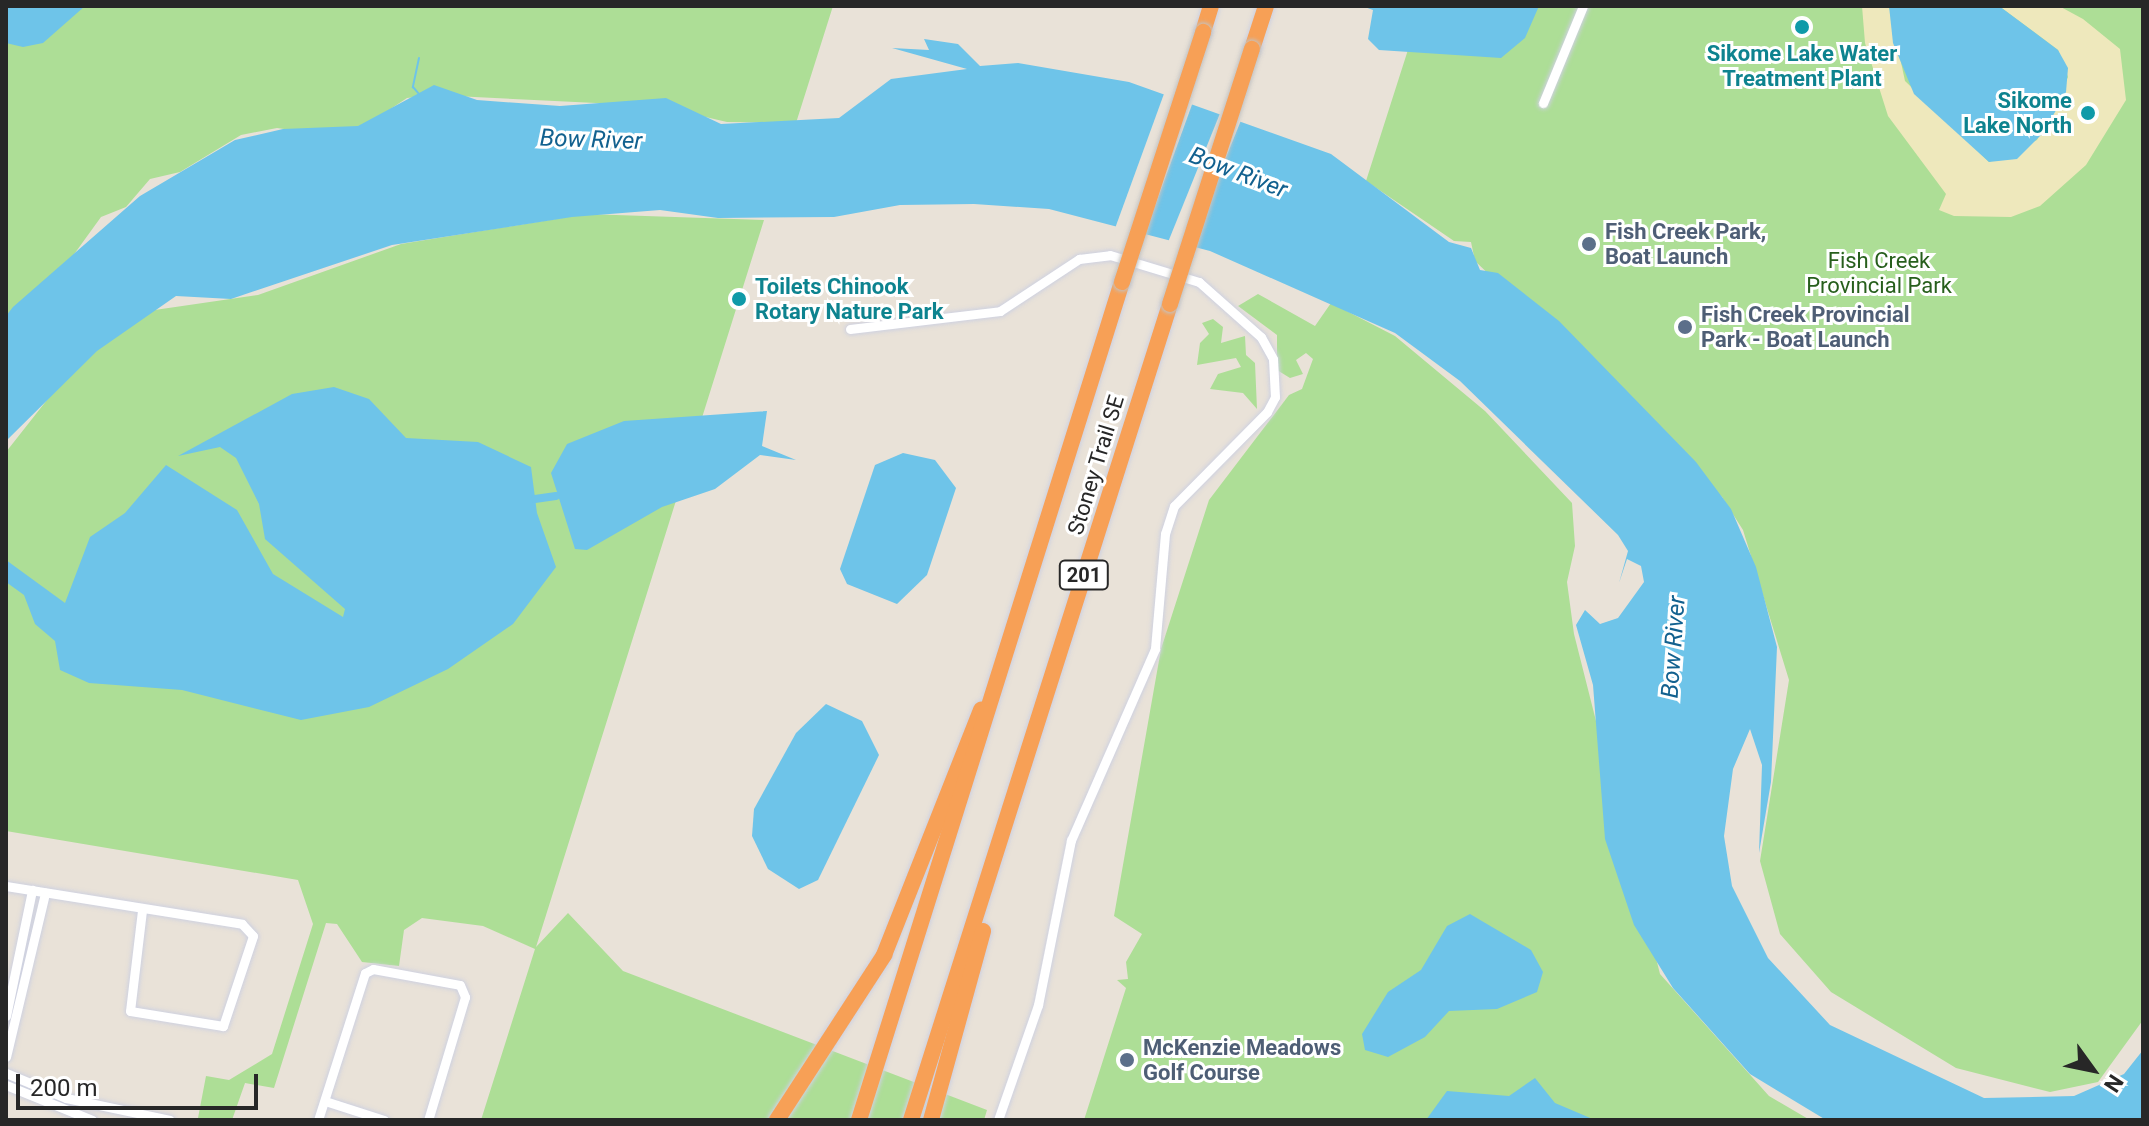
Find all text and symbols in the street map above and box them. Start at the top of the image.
marker: Sikome Lake Water Treatment Plant [1793,18,1811,36]
place label: Sikome Lake Water Treatment Plant [1707,40,1897,92]
place label: Sikome Lake North [1963,87,2072,138]
marker: Sikome Lake North [2079,104,2097,122]
water label: Bow River [539,124,643,156]
water label: Bow River [1185,141,1291,205]
place label: Fish Creek Park, Boat Launch [1605,218,1766,270]
marker: Fish Creek Park, Boat Launch [1580,235,1598,253]
park label: Fish Creek Provincial Park [1806,247,1952,298]
place label: Toilets Chinook Rotary Nature Park [755,273,943,324]
marker: Toilets Chinook Rotary Nature Park [730,290,748,308]
place label: Fish Creek Provincial Park - Boat Launch [1701,301,1910,352]
marker: Fish Creek Provincial Park - Boat Launch [1676,318,1694,336]
street label: Stoney Trail SE [1062,392,1130,538]
road number: 201 [1058,559,1110,591]
water label: Bow River [1656,595,1692,699]
north arrow [2053,1030,2133,1110]
place label: McKenzie Meadows Golf Course [1143,1034,1341,1086]
marker: McKenzie Meadows Golf Course [1118,1051,1136,1069]
scale bar [20,1058,262,1108]
text: N [2099,1070,2128,1097]
text: 200 m [30,1074,97,1102]

